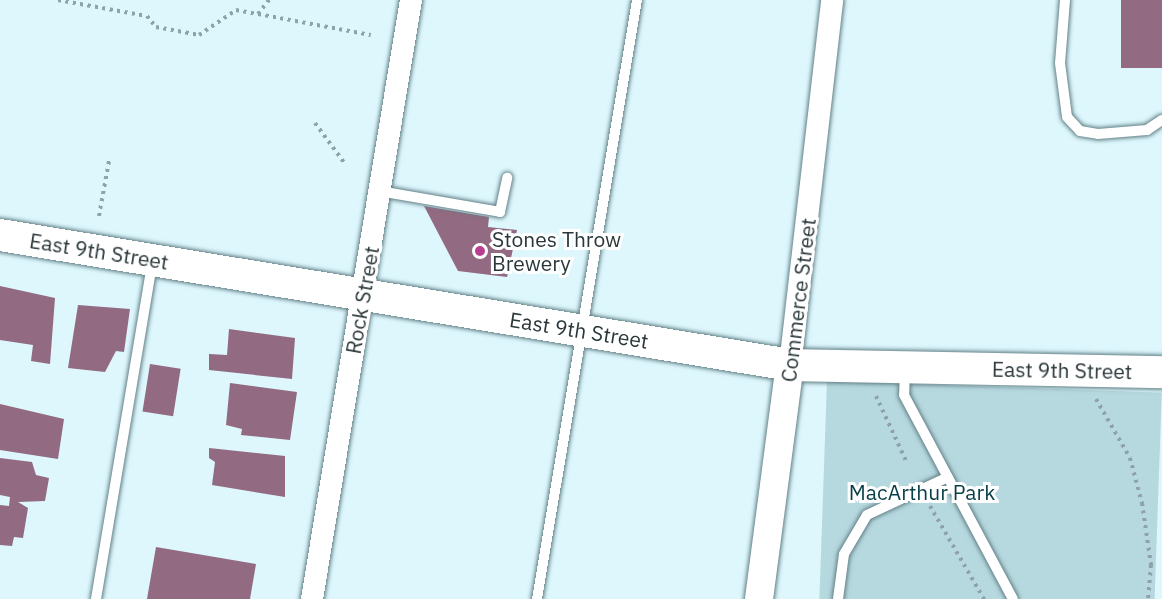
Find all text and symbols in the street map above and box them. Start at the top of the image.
street label: Commerce Street [775,217,821,383]
place label: Stones Throw Brewery [492,226,621,276]
street label: East 9th Street [28,228,170,274]
street label: Rock Street [340,244,384,356]
marker: Stones Throw Brewery [473,244,487,258]
street label: East 9th Street [508,307,650,353]
street label: East 9th Street [992,356,1132,384]
park label: MacArthur Park [849,479,995,505]

